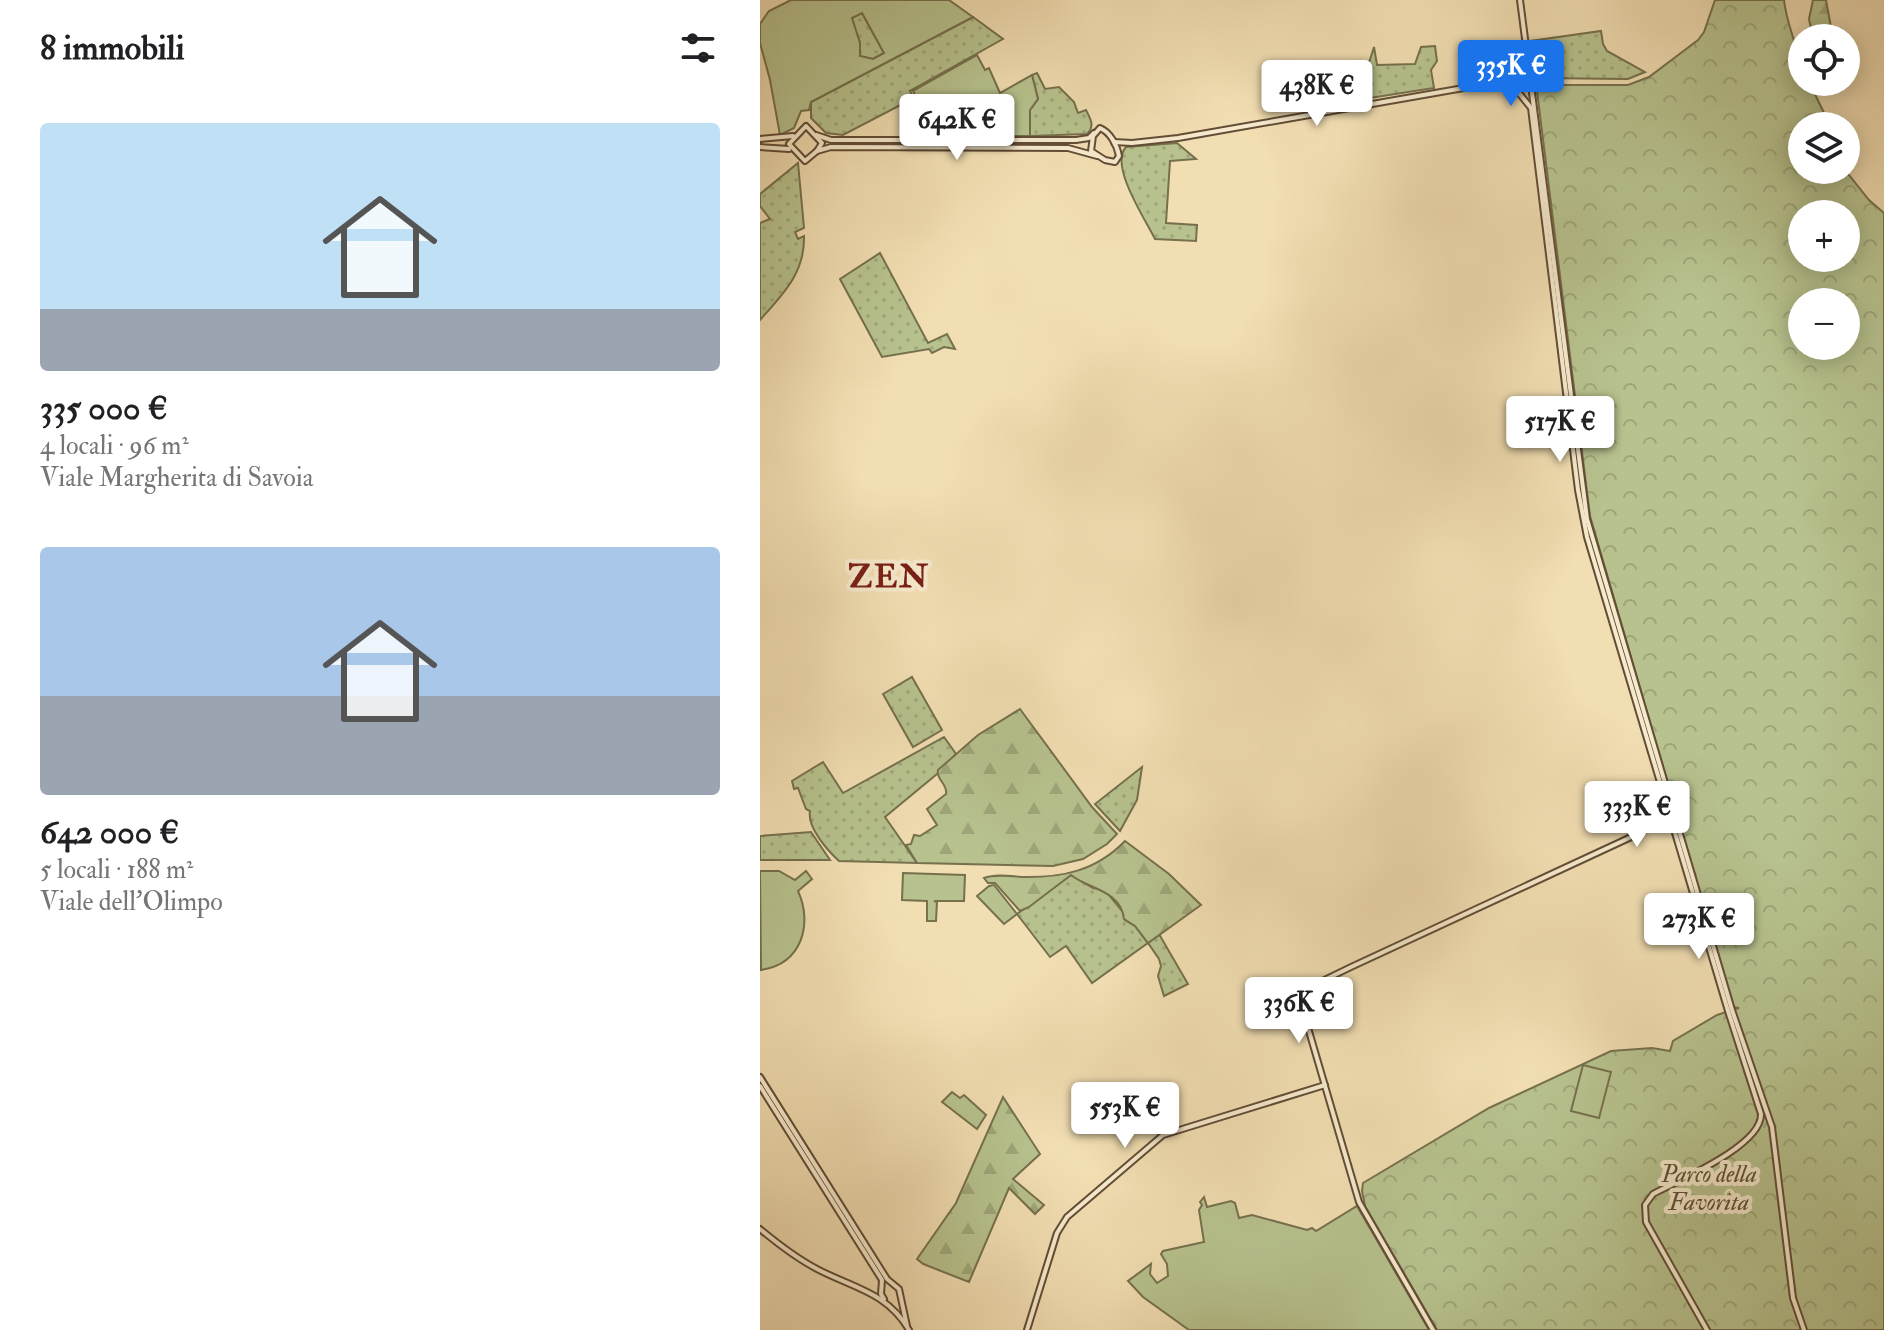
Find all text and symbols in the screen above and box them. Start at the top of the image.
map controls [1788,24,1860,360]
button: locate [1788,24,1860,96]
icon: filters [676,26,720,70]
text: 8 immobili [40,27,185,70]
pin: 335K € [1446,40,1576,108]
text: 335K € [1476,50,1546,82]
pin: 438K € [1252,60,1382,128]
text: 438K € [1279,70,1355,102]
pin: 642K € [892,94,1022,162]
text: 642K € [917,104,997,136]
button: layers [1788,112,1860,184]
icon: home [308,175,452,319]
button: + [1788,200,1860,272]
button: − [1788,288,1860,360]
text: 335 000 € [40,387,168,430]
pin: 517K € [1495,396,1625,464]
text: 517K € [1524,406,1596,438]
text: 4 locali · 96 m² [40,430,189,462]
text: Viale Margherita di Savoia [40,462,313,494]
district label: ZEN [848,557,930,597]
icon: home [308,599,452,743]
pin: 333K € [1572,781,1702,849]
text: 333K € [1603,791,1671,823]
text: 642 000 € [40,811,179,854]
text: 5 locali · 188 m² [40,854,193,886]
text: Viale dell'Olimpo [40,886,223,918]
pin: 273K € [1634,893,1764,961]
text: 273K € [1662,903,1736,935]
pin: 336K € [1234,977,1364,1045]
text: 336K € [1263,987,1335,1019]
pin: 553K € [1060,1082,1190,1150]
text: 553K € [1089,1092,1161,1124]
park label: Parco della Favorita [1660,1159,1757,1218]

